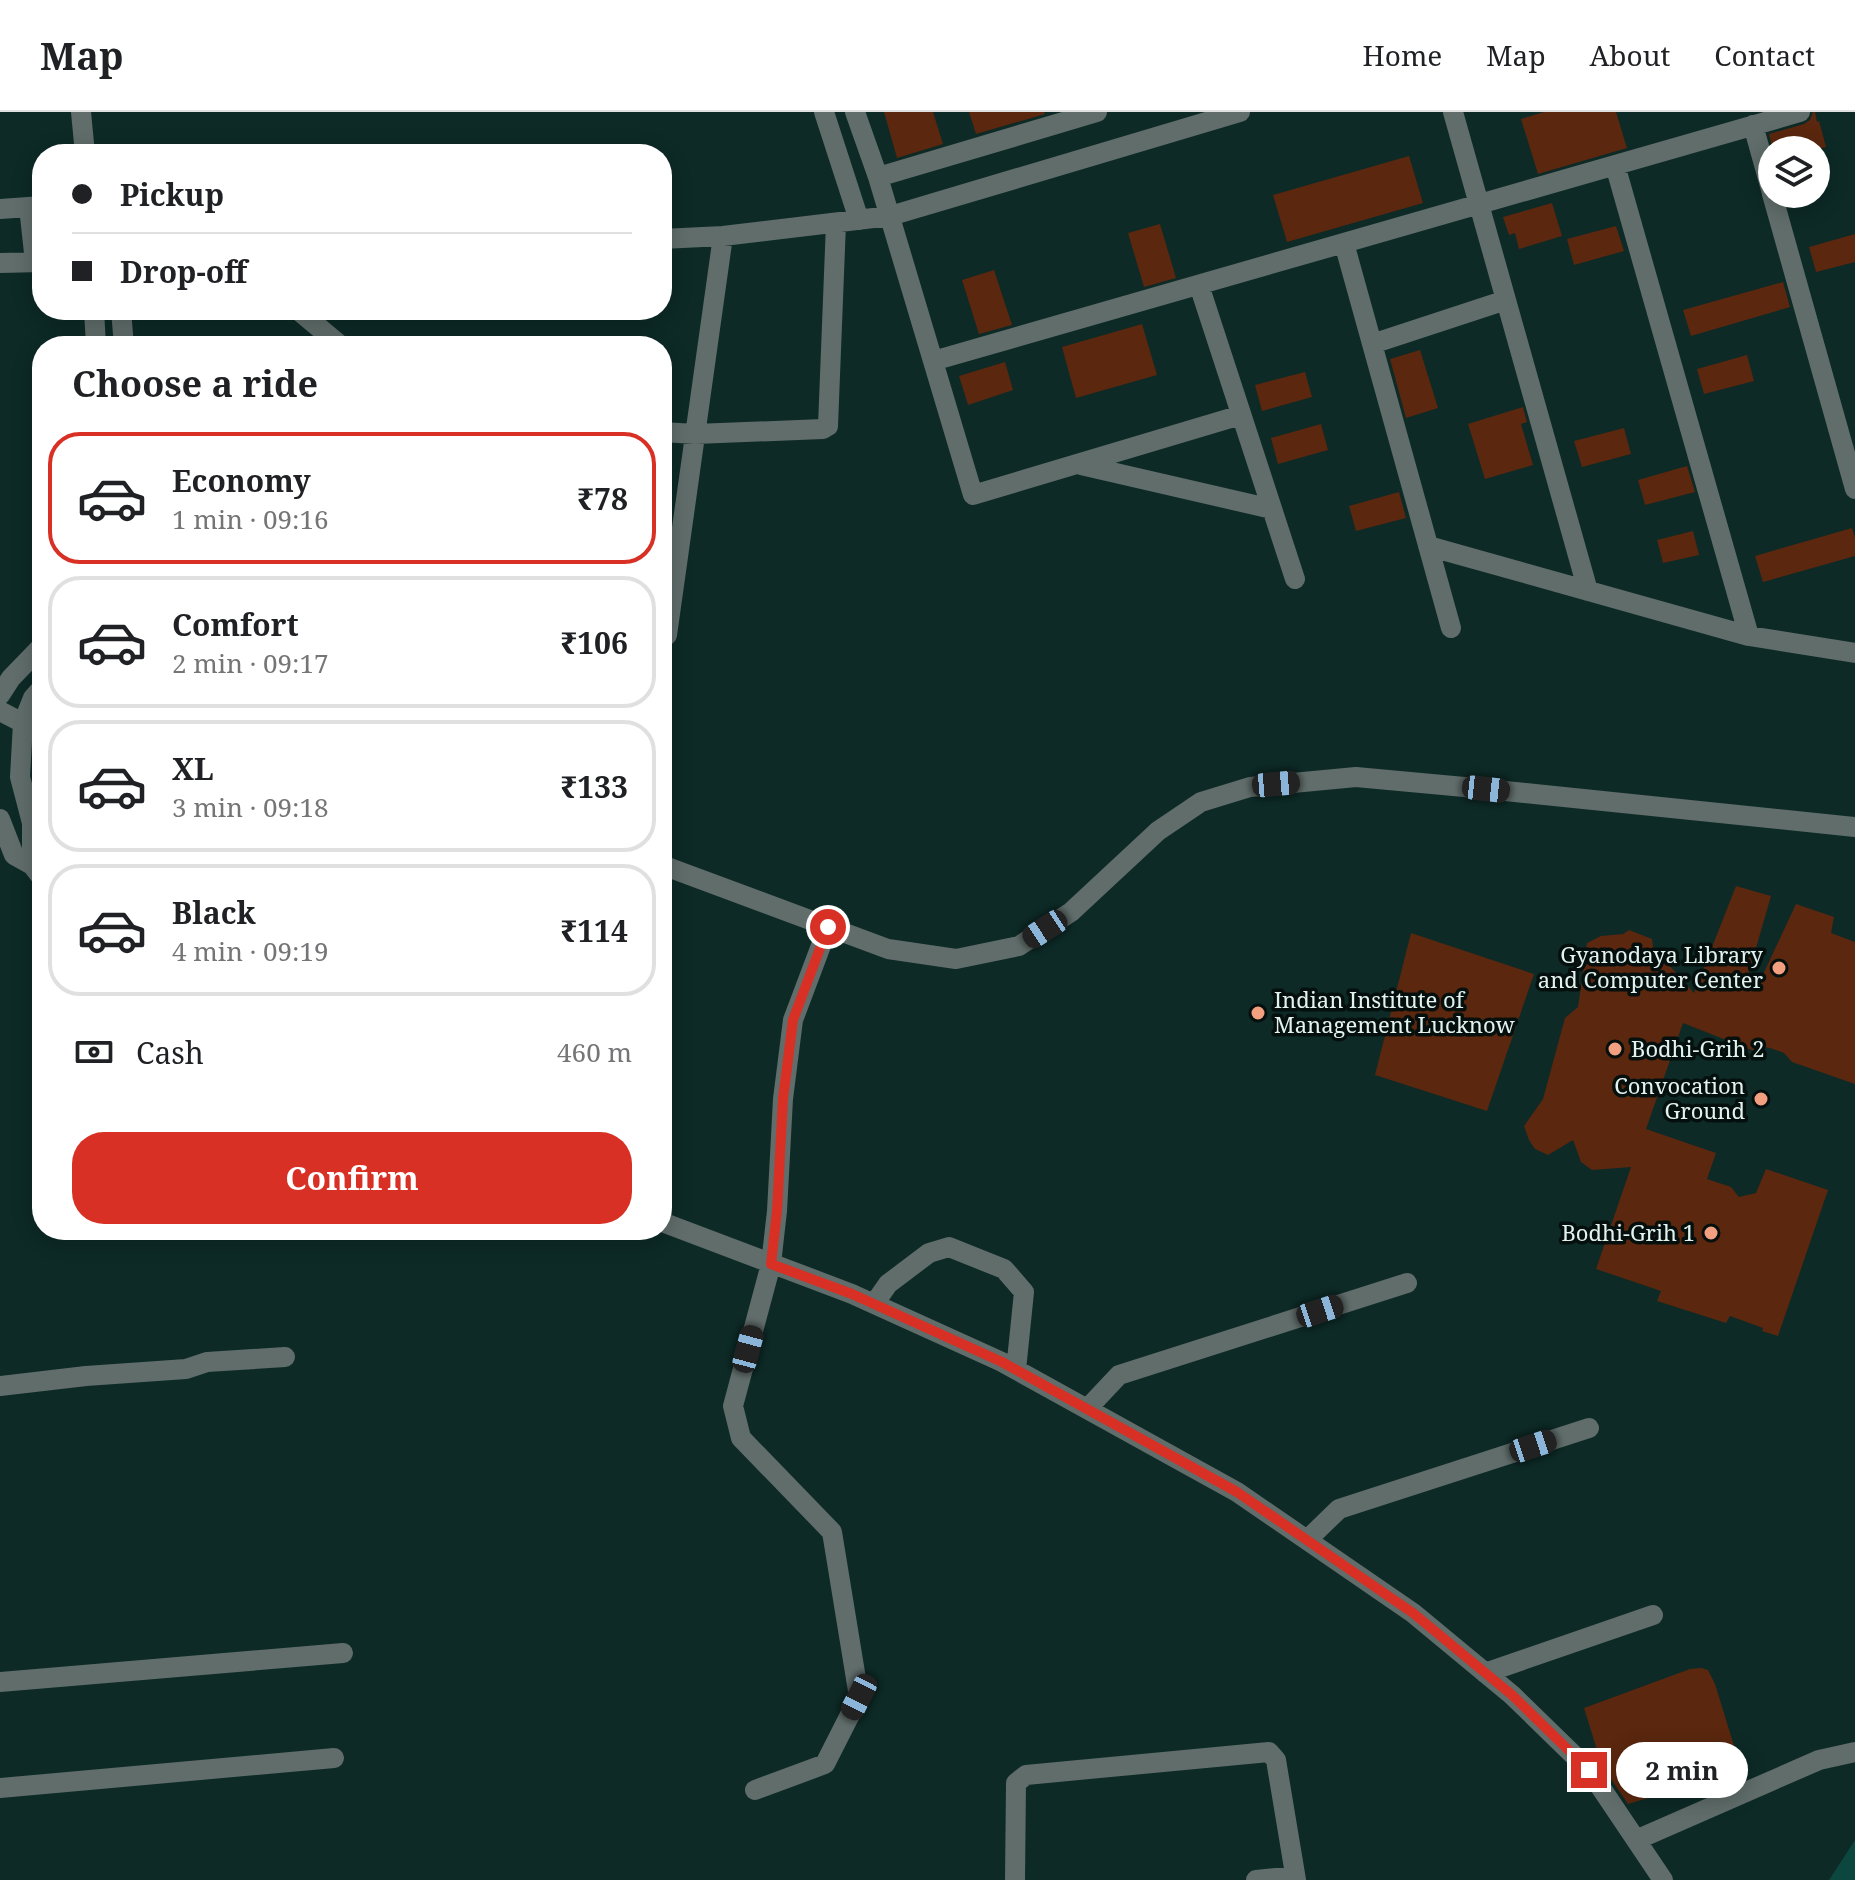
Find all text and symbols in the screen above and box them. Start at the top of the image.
text: Map [40,29,124,81]
text: Home [1363,36,1442,74]
text: Map [1486,36,1546,74]
text: About [1590,36,1670,74]
text: Contact [1714,36,1815,74]
map controls [1758,136,1830,208]
button: layers [1758,136,1830,208]
text: Pickup [120,174,224,215]
text: Drop-off [120,251,247,292]
text: Choose a ride [72,359,318,408]
text: Economy [172,460,311,501]
icon: car [76,462,148,534]
text: ₹78 [577,478,628,519]
text: 1 min · 09:16 [172,501,329,537]
text: Comfort [172,604,299,645]
icon: car [76,606,148,678]
text: ₹106 [560,622,628,663]
text: 2 min · 09:17 [172,645,329,681]
text: XL [172,748,214,789]
icon: car [76,750,148,822]
text: ₹133 [560,766,628,807]
car [1251,770,1301,798]
car [1461,775,1511,803]
text: 3 min · 09:18 [172,789,329,825]
text: Black [172,892,256,933]
icon: car [76,894,148,966]
car [1018,906,1072,952]
route start [810,909,846,945]
text: ₹114 [560,910,628,951]
text: 4 min · 09:19 [172,933,329,969]
place label: Gyanodaya Library and Computer Center [1538,939,1764,994]
marker: Gyanodaya Library and Computer Center [1770,959,1788,977]
place label: Indian Institute of Management Lucknow [1274,984,1515,1039]
marker: Indian Institute of Management Lucknow [1249,1004,1267,1022]
icon: cash [72,1030,116,1074]
text: Cash [136,1032,204,1073]
place label: Bodhi-Grih 2 [1631,1033,1765,1063]
text: 460 m [557,1034,632,1070]
marker: Bodhi-Grih 2 [1606,1040,1624,1058]
place label: Convocation Ground [1614,1070,1745,1125]
marker: Convocation Ground [1752,1090,1770,1108]
button: Confirm [72,1132,632,1224]
place label: Bodhi-Grih 1 [1561,1217,1695,1247]
marker: Bodhi-Grih 1 [1702,1224,1720,1242]
car [1293,1292,1347,1330]
car [730,1323,766,1375]
car [1506,1427,1560,1465]
car [837,1670,881,1724]
callout: 2 min [1617,1742,1749,1798]
route end [1571,1752,1607,1788]
text: 2 min [1645,1752,1719,1788]

